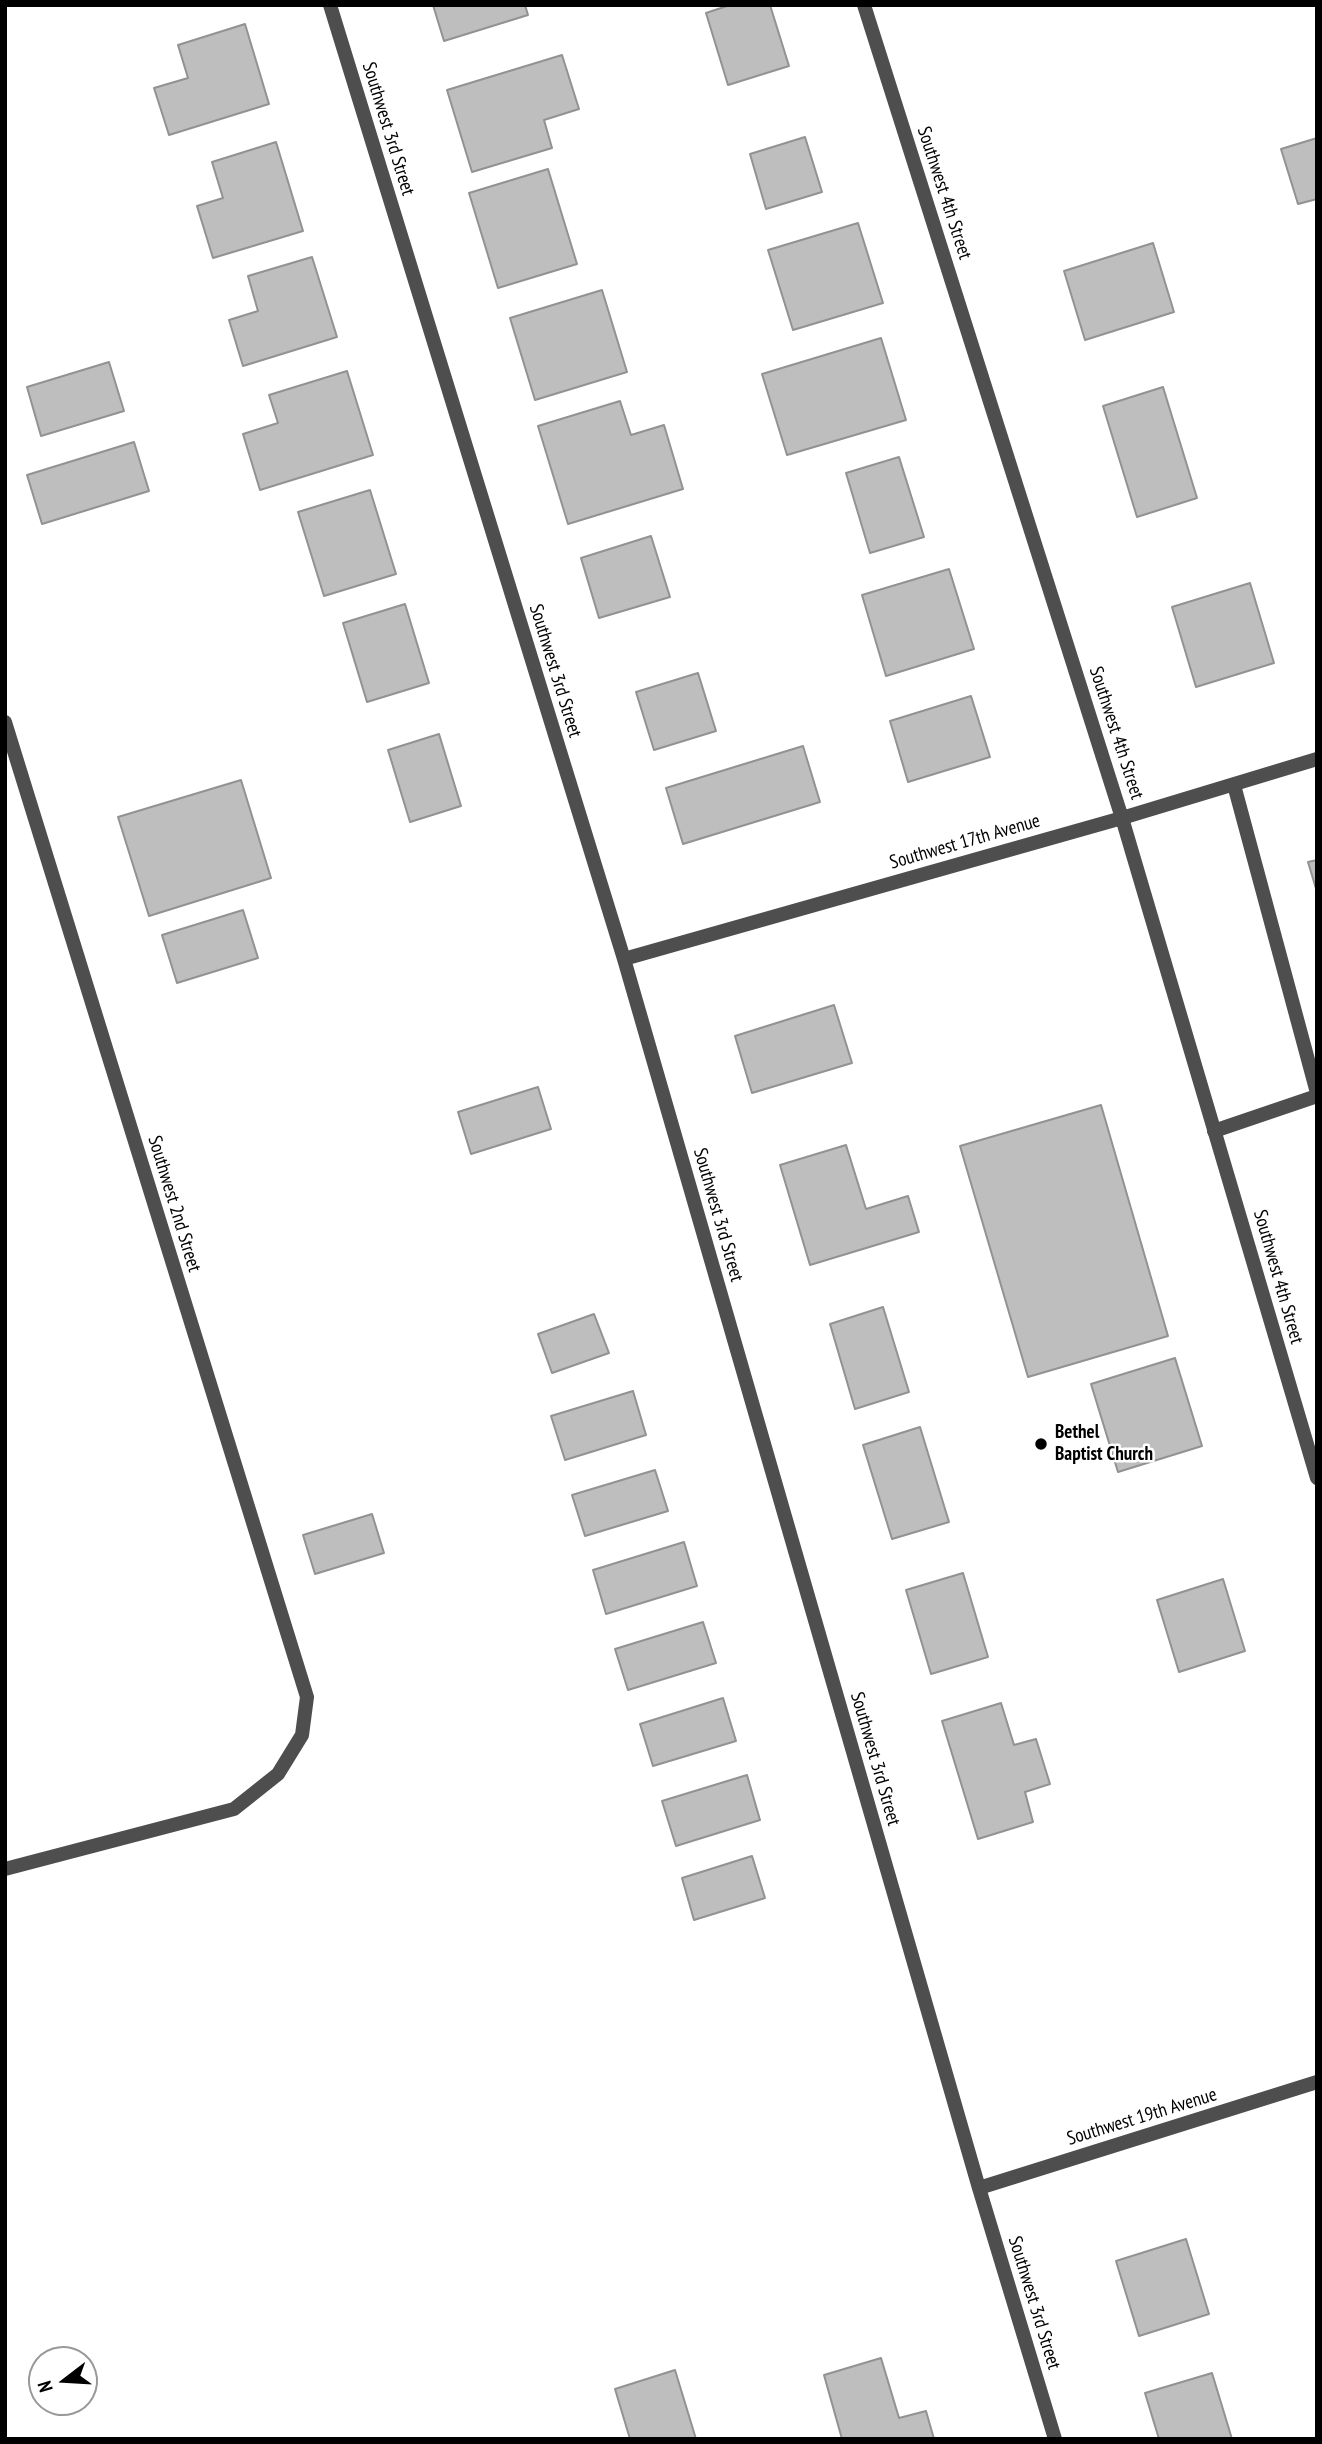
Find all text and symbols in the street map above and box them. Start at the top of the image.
street label: Southwest 3rd Street [357,60,419,198]
street label: Southwest 4th Street [912,124,976,262]
street label: Southwest 3rd Street [524,602,586,740]
street label: Southwest 4th Street [1084,664,1148,802]
street label: Southwest 17th Avenue [887,810,1043,874]
street label: Southwest 2nd Street [142,1133,206,1275]
street label: Southwest 3rd Street [688,1145,748,1285]
street label: Southwest 4th Street [1248,1207,1308,1347]
place label: Bethel Baptist Church [1055,1422,1153,1466]
marker: Bethel Baptist Church [1033,1436,1049,1452]
street label: Southwest 3rd Street [845,1689,905,1829]
street label: Southwest 19th Avenue [1064,2083,1220,2151]
street label: Southwest 3rd Street [1003,2234,1065,2372]
north arrow [28,2346,98,2416]
text: N [32,2378,58,2395]

